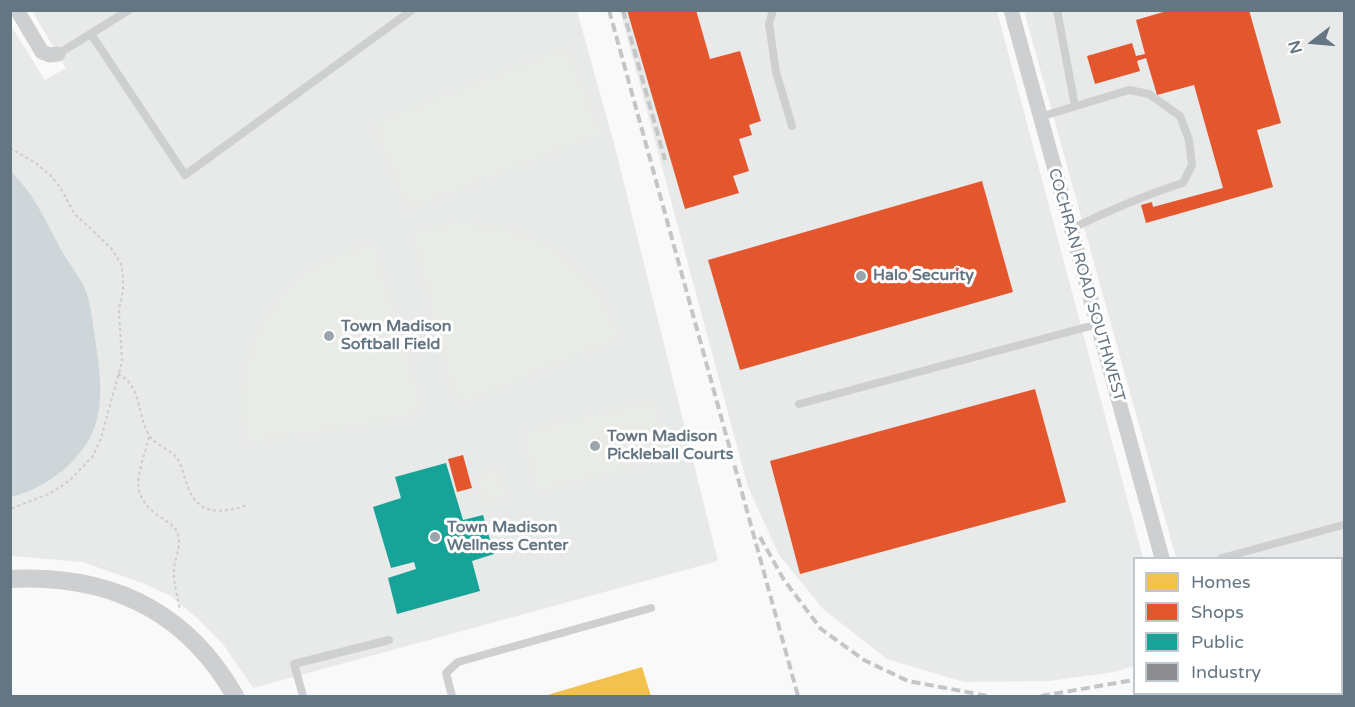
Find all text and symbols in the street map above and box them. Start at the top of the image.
north arrow [1283,12,1343,72]
text: N [1284,38,1307,56]
street label: COCHRAN ROAD SOUTHWEST [1043,166,1129,404]
place label: Halo Security [873,266,974,286]
marker: Halo Security [854,269,868,283]
place label: Town Madison Softball Field [341,317,452,355]
marker: Town Madison Softball Field [322,329,336,343]
place label: Town Madison Pickleball Courts [607,427,733,465]
marker: Town Madison Pickleball Courts [588,439,602,453]
place label: Town Madison Wellness Center [447,518,568,556]
marker: Town Madison Wellness Center [428,530,442,544]
legend [1133,557,1343,695]
text: Homes [1191,571,1251,593]
text: Shops [1191,601,1244,623]
text: Public [1191,631,1244,653]
text: Industry [1191,661,1261,683]

